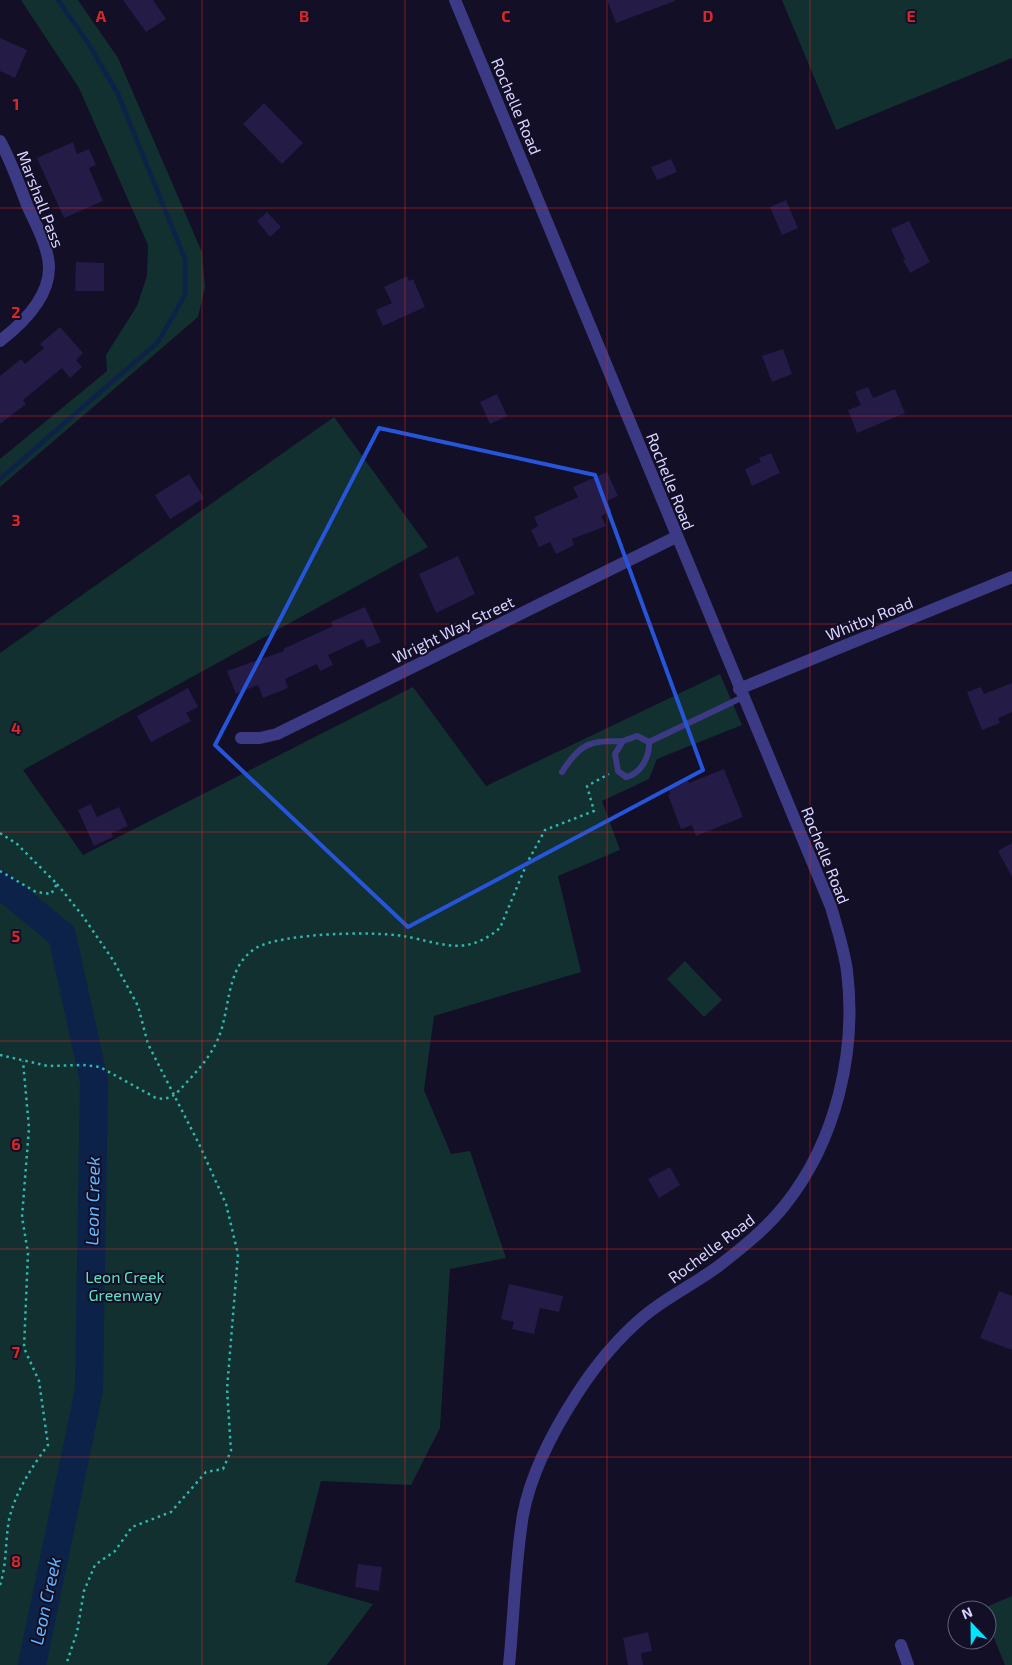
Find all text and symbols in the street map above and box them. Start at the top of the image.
text: A [96,6,107,25]
text: B [299,6,309,25]
text: C [501,6,511,25]
text: D [703,6,714,25]
text: E [906,6,916,25]
street label: Rochelle Road [488,55,546,157]
text: 1 [13,94,19,113]
street label: Marshall Pass [14,148,68,250]
text: 2 [11,302,21,321]
street label: Rochelle Road [643,430,699,532]
text: 3 [11,510,21,529]
street label: Wright Way Street [389,591,517,667]
street label: Whitby Road [823,592,915,644]
text: 4 [11,718,21,737]
street label: Rochelle Road [798,804,854,906]
text: 5 [12,926,21,945]
text: 6 [11,1134,21,1153]
water label: Leon Creek [80,1156,104,1246]
street label: Rochelle Road [664,1209,758,1287]
park label: Leon Creek Greenway [85,1267,165,1304]
text: 7 [12,1342,21,1361]
text: 8 [11,1551,21,1570]
water label: Leon Creek [25,1555,65,1647]
north arrow [947,1600,997,1650]
text: N [959,1603,975,1622]

